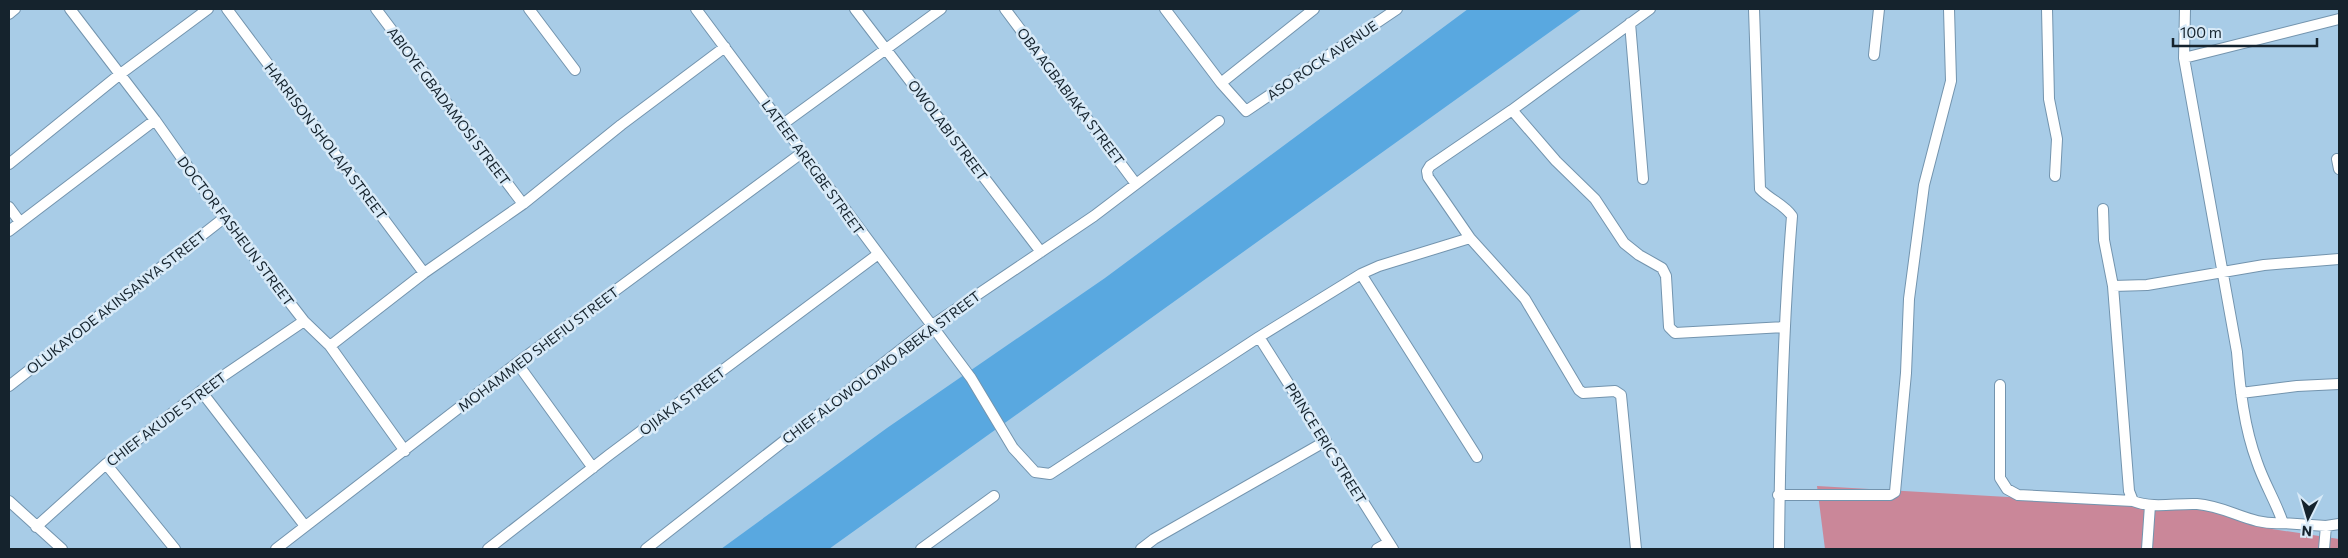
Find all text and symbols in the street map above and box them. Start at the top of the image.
scale bar [2173,15,2317,47]
street label: ASO ROCK AVENUE [1263,17,1381,103]
text: 100 m [2180,23,2222,41]
street label: ABIOYE GBADAMOSI STREET [384,24,514,188]
street label: OBA AGBABIAKA STREET [1014,24,1128,168]
street label: HARRISON SHOLAJA STREET [261,59,391,223]
street label: OWOLABI STREET [905,76,991,184]
street label: LATEEF AREGBE STREET [758,96,868,238]
street label: DOCTOR FASHEUN STREET [174,153,298,309]
street label: OLUKAYODE AKINSANYA STREET [23,227,209,377]
street label: MOHAMMED SHEFIU STREET [454,283,622,415]
street label: CHIEF ALOWOLOMO ABEKA STREET [778,287,984,447]
street label: OJIAKA STREET [636,363,728,439]
street label: CHIEF AKUDE STREET [103,368,229,470]
street label: PRINCE ERIC STREET [1282,380,1370,506]
north arrow [2283,493,2333,543]
text: N [2301,523,2313,540]

